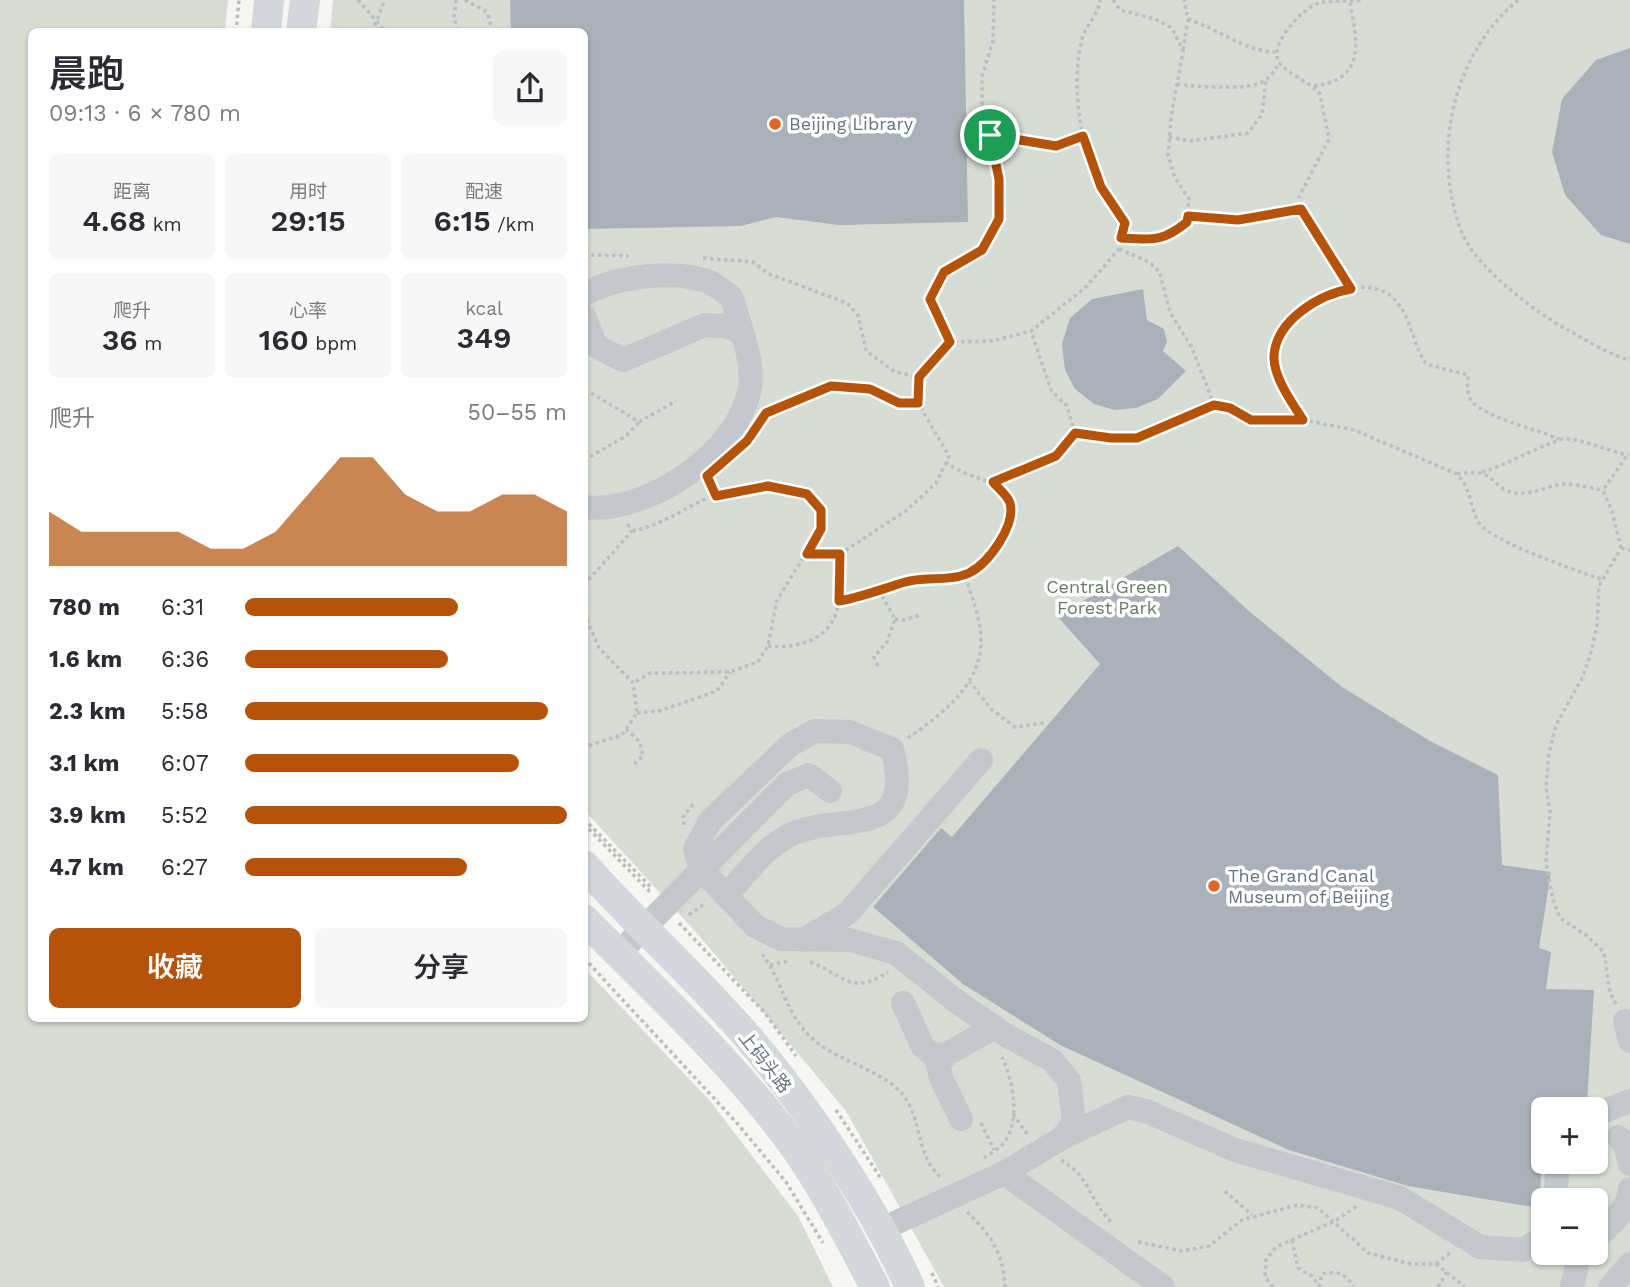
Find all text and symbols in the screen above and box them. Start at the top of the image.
button: share [493,51,567,125]
text: 晨跑 [49,52,125,96]
text: 09:13 · 6 × 780 m [49,100,241,127]
pin [960,105,1020,165]
place label: Beijing Library [789,113,914,134]
marker: Beijing Library [767,116,783,132]
icon: arrive [971,116,1009,154]
text: 距离 [113,180,151,203]
text: 用时 [289,180,327,203]
text: 配速 [465,180,503,203]
text: 4.68 [82,203,146,238]
text: 29:15 [270,203,346,238]
text: 6:15 [433,203,491,238]
text: km [146,213,182,236]
text: /km [491,213,535,236]
text: kcal [465,297,503,320]
text: 爬升 [113,299,151,322]
text: 心率 [289,299,327,322]
text: 349 [456,320,512,355]
text: 36 [102,322,138,357]
text: 160 [259,322,309,357]
text: m [138,332,162,355]
text: bpm [309,332,357,355]
text: 50–55 m [468,399,567,426]
text: 爬升 [49,405,95,432]
park label: Central Green Forest Park [1046,576,1168,618]
text: 780 m [49,594,120,621]
text: 6:31 [161,594,204,621]
text: 1.6 km [49,646,122,673]
text: 6:36 [161,646,209,673]
text: 2.3 km [49,698,126,725]
text: 5:58 [161,698,209,725]
text: 3.1 km [49,750,119,777]
text: 6:07 [161,750,209,777]
text: 3.9 km [49,802,126,829]
text: 5:52 [161,802,208,829]
text: 4.7 km [49,854,124,881]
text: 6:27 [161,854,208,881]
place label: The Grand Canal Museum of Beijing [1228,865,1389,907]
marker: The Grand Canal Museum of Beijing [1206,878,1222,894]
button: 收藏 [49,928,301,1008]
button: 分享 [315,928,567,1008]
street label: 上码头路 [735,1027,796,1097]
map controls [1531,1097,1608,1265]
button: + [1531,1097,1608,1174]
button: − [1531,1188,1608,1265]

